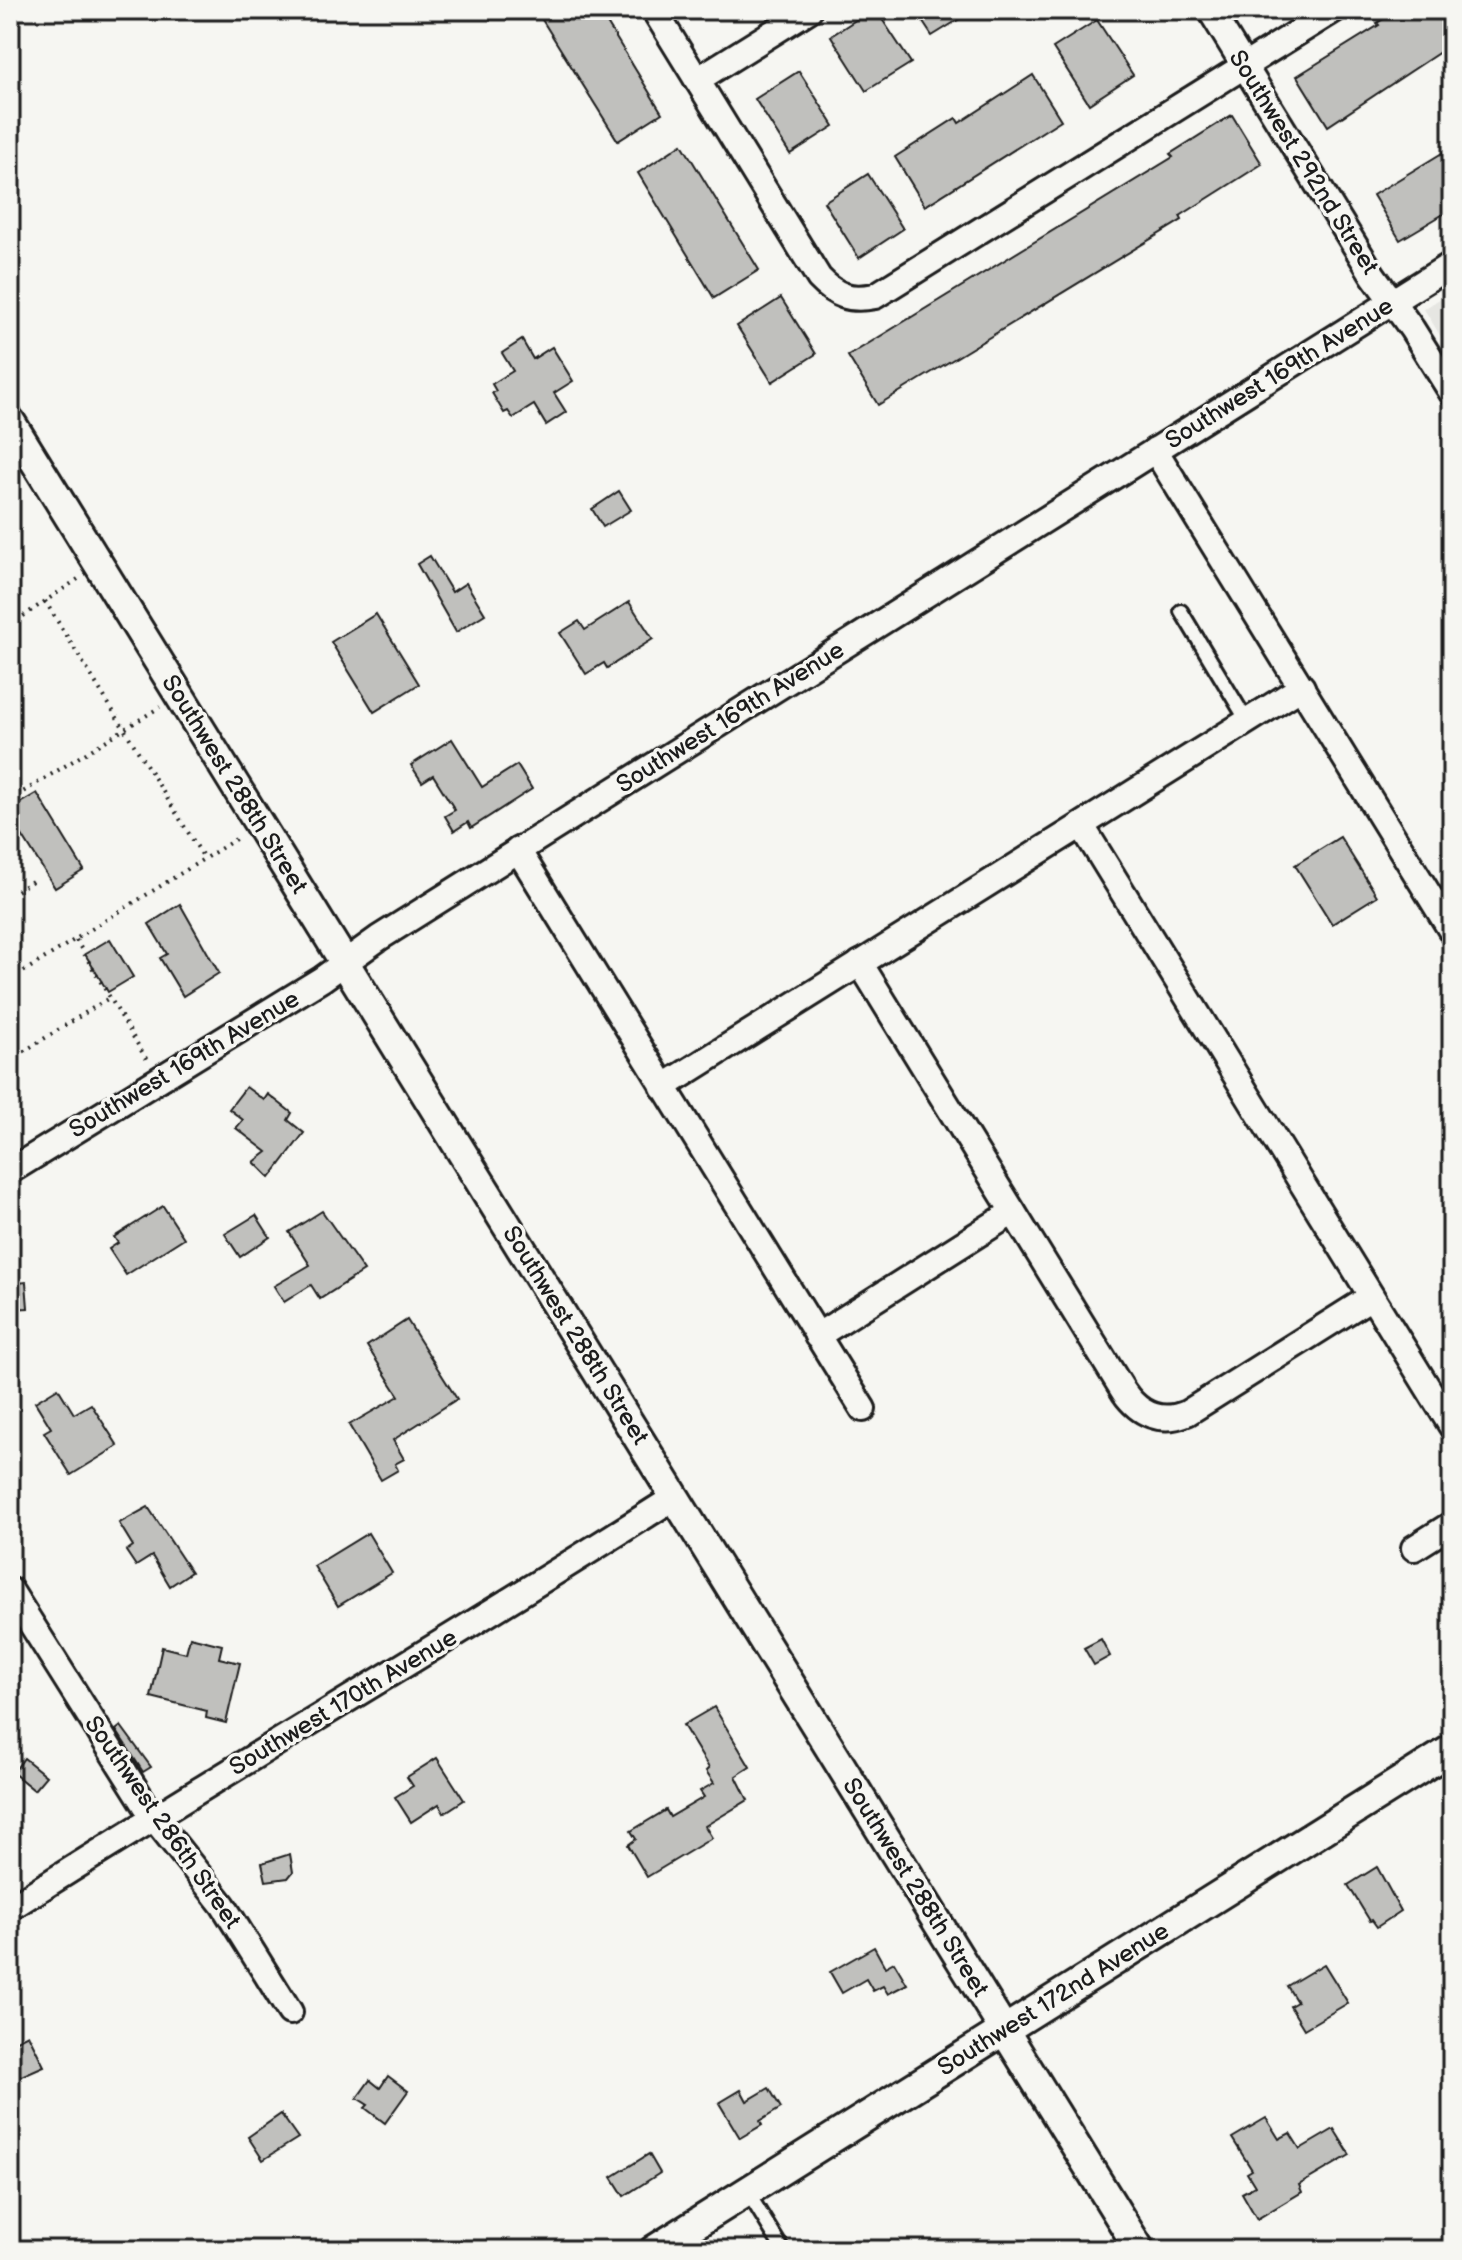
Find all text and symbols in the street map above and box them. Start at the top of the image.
street label: Southwest 292nd Street [1223,45,1385,280]
street label: Southwest 169th Avenue [1160,291,1399,455]
street label: Southwest 169th Avenue [611,635,850,799]
street label: Southwest 288th Street [155,670,314,899]
street label: Southwest 169th Avenue [64,984,304,1145]
street label: Southwest 288th Street [496,1221,655,1450]
street label: Southwest 170th Avenue [224,1623,462,1782]
street label: Southwest 286th Street [78,1710,247,1935]
street label: Southwest 288th Street [836,1773,995,2002]
street label: Southwest 172nd Avenue [932,1916,1174,2083]

